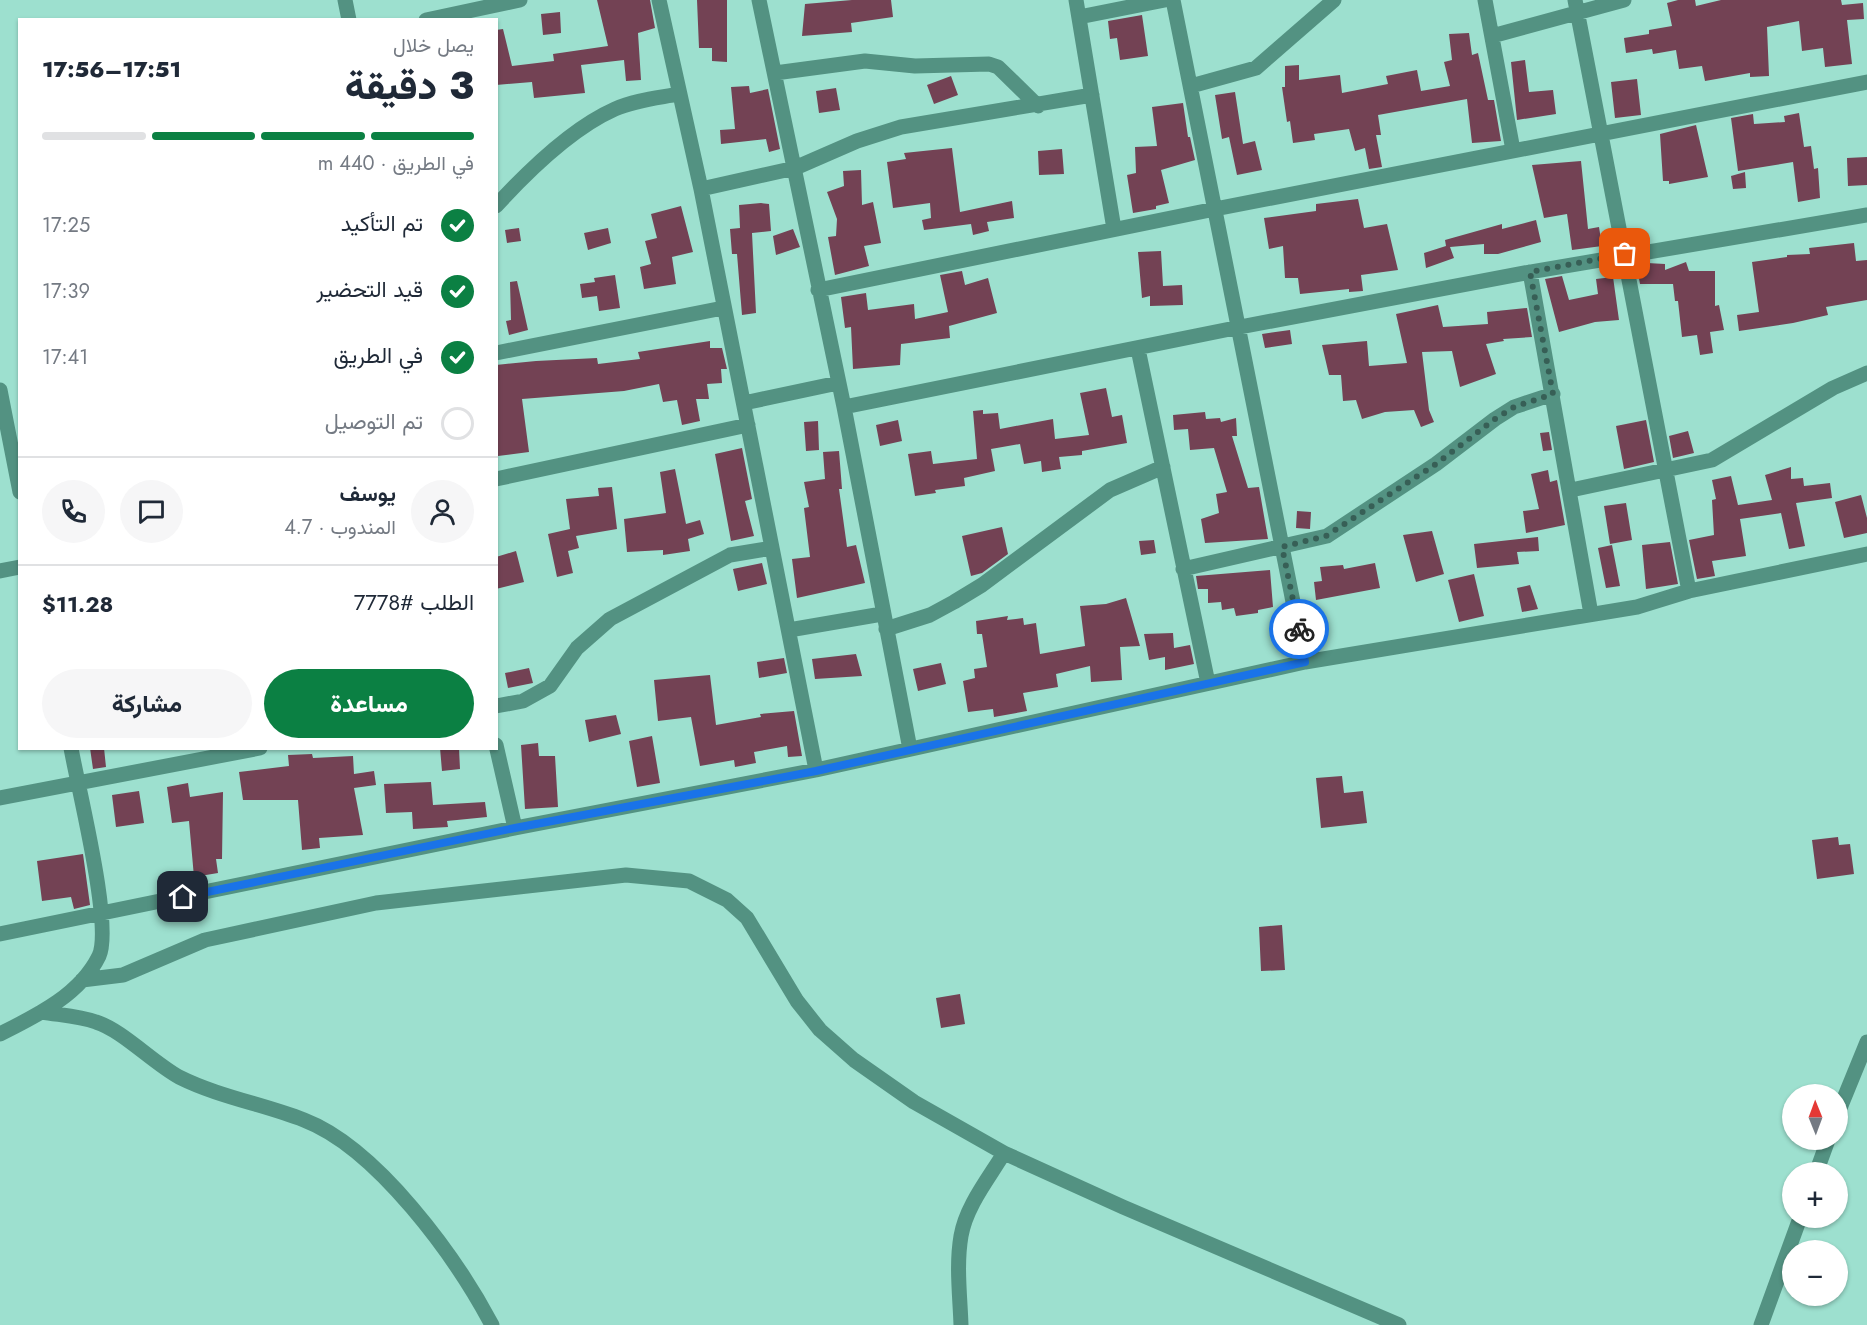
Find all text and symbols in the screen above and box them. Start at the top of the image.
text: يصل خلال [393,31,474,60]
text: 17:51–17:56 [42,53,181,85]
text: 3 دقيقة [345,57,474,114]
text: في الطريق · 440 m [318,149,474,178]
text: تم التأكيد [341,207,423,239]
icon: check [441,209,474,242]
text: 17:25 [42,211,90,240]
pin [1599,228,1650,279]
icon: bag [1608,237,1641,270]
text: قيد التحضير [316,273,423,305]
icon: check [441,275,474,308]
text: 17:39 [42,277,90,306]
text: في الطريق [333,339,423,371]
icon: check [441,341,474,374]
text: 17:41 [42,343,88,372]
text: تم التوصيل [325,405,423,437]
text: يوسف [340,477,396,509]
button: phone [42,480,105,543]
button: chat [120,480,183,543]
button: person [411,480,474,543]
text: المندوب · 4.7 [284,513,396,542]
text: الطلب #7778 [354,586,474,618]
text: $11.28 [42,588,113,620]
courier [1269,599,1329,659]
icon: bike [1283,613,1316,646]
button: مشاركة [42,669,252,738]
button: مساعدة [264,669,474,738]
pin [157,871,208,922]
icon: home [166,880,199,913]
north arrow [1782,1084,1848,1150]
map controls [1782,1084,1848,1306]
button: + [1782,1162,1848,1228]
button: − [1782,1240,1848,1306]

